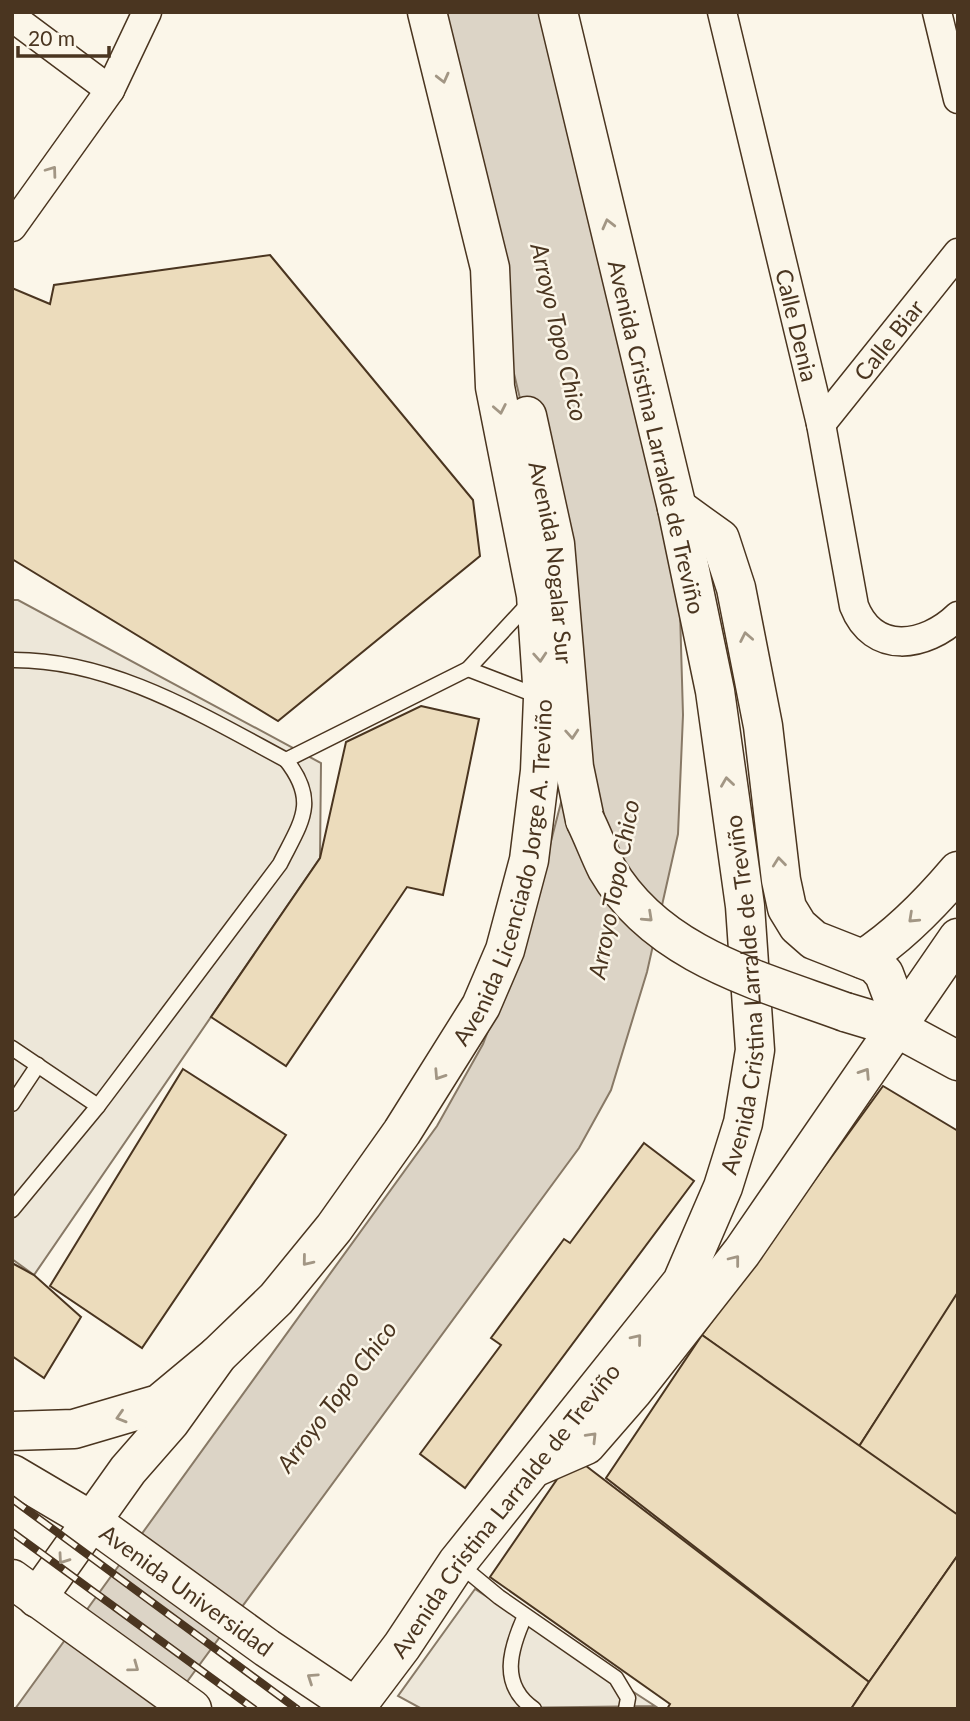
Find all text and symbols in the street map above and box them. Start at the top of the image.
scale bar [18,14,108,58]
text: 20 m [28,25,75,50]
one-way arrow [435,72,449,84]
one-way arrow [44,166,56,179]
one-way arrow [601,218,616,230]
water label: Arroyo Topo Chico [525,239,595,424]
street label: Avenida Cristina Larralde de Treviño [603,257,711,617]
street label: Calle Denia [770,266,824,384]
street label: Calle Biar [848,293,930,386]
one-way arrow [491,403,506,415]
street label: Avenida Nogalar Sur [523,459,579,666]
one-way arrow [739,631,754,643]
one-way arrow [532,652,547,663]
street label: Avenida Licenciado Jorge A. Treviño [446,699,557,1050]
one-way arrow [564,729,579,740]
one-way arrow [720,776,735,787]
water label: Arroyo Topo Chico [581,797,645,982]
street label: Avenida Cristina Larralde de Treviño [714,813,769,1178]
one-way arrow [771,856,786,867]
one-way arrow [640,909,653,922]
one-way arrow [908,910,921,922]
one-way arrow [434,1068,447,1081]
one-way arrow [856,1068,869,1081]
one-way arrow [303,1253,316,1265]
one-way arrow [727,1256,740,1268]
water label: Arroyo Topo Chico [269,1315,402,1478]
one-way arrow [629,1334,641,1347]
street label: Avenida Cristina Larralde de Treviño [384,1357,626,1663]
one-way arrow [115,1408,127,1423]
one-way arrow [584,1432,597,1445]
street label: Avenida Universidad [95,1518,279,1662]
one-way arrow [59,1551,71,1564]
one-way arrow [127,1659,139,1671]
one-way arrow [306,1673,319,1686]

